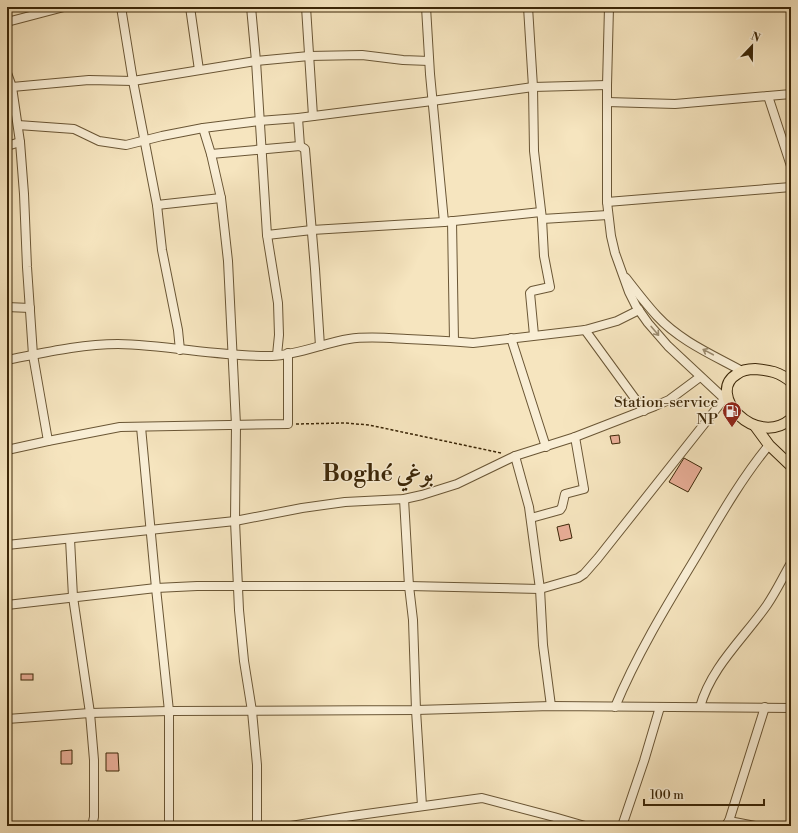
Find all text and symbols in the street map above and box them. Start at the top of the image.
north arrow [732,26,772,66]
text: N [749,30,762,46]
one-way arrow [650,325,659,336]
one-way arrow [702,348,714,356]
place label: Station-service NP [614,393,718,429]
fuel station icon: Station-service NP [721,400,743,428]
district label: Boghé بوغي [322,460,434,492]
scale bar [644,781,764,807]
text: 100 m [650,788,684,803]

